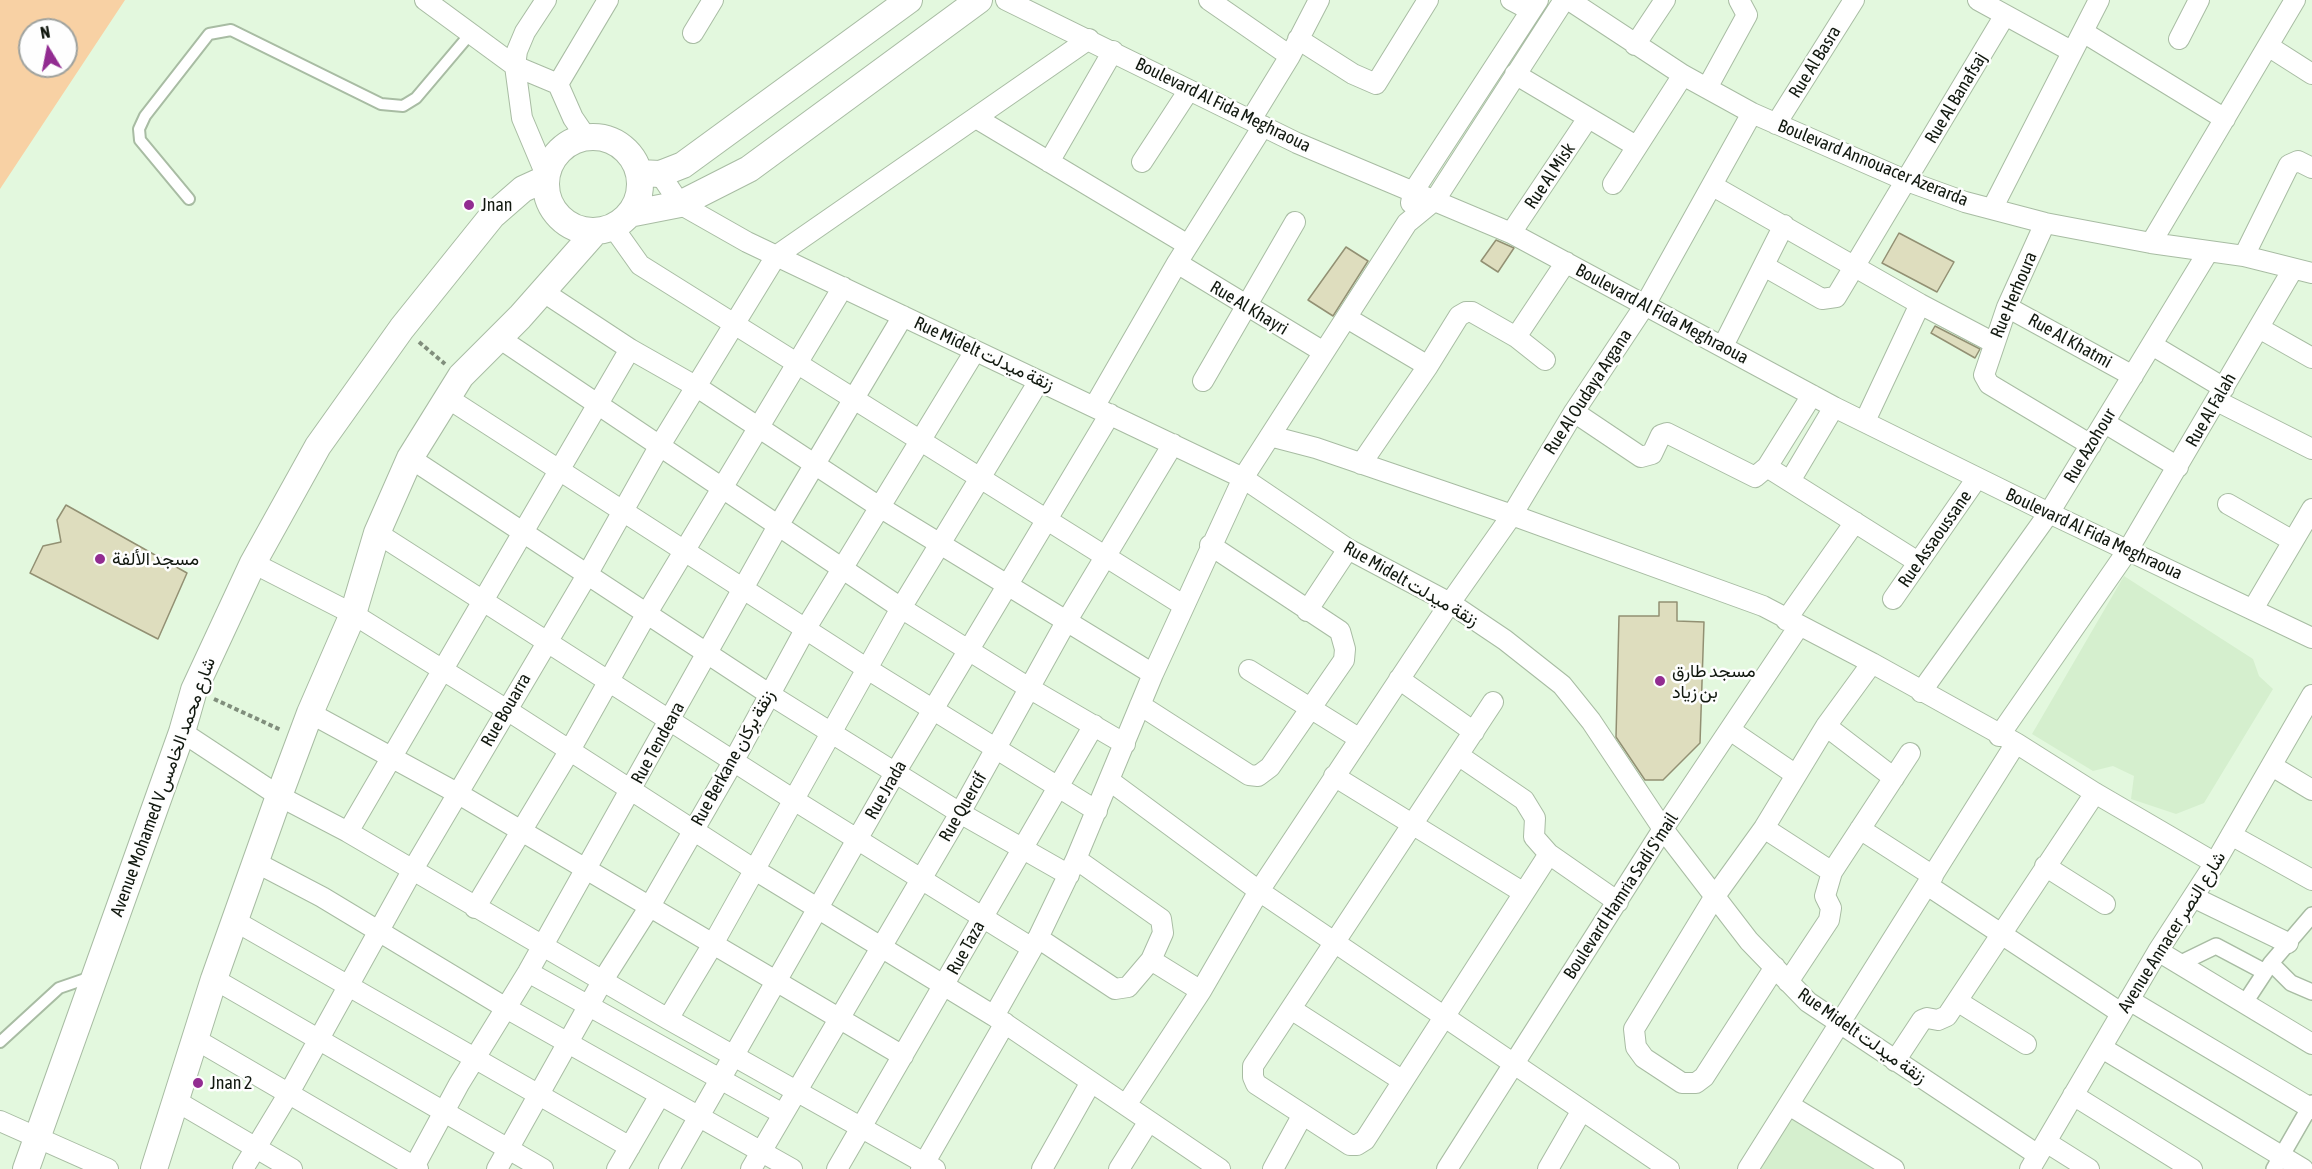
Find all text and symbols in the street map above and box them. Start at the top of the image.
north arrow [18,18,78,78]
street label: Rue Al Basra [1784,22,1846,102]
text: N [39,23,51,42]
street label: Rue Al Banafsaj [1920,49,1992,147]
street label: Boulevard Al Fida Meghraoua [1132,53,1314,157]
street label: Boulevard Annouacer Azerarda [1775,115,1971,211]
street label: Rue Al Misk [1520,139,1580,213]
place label: Jnan [481,194,513,216]
marker: Jnan [462,198,476,212]
street label: Rue Herhoura [1986,249,2042,341]
street label: Boulevard Al Fida Meghraoua [1572,259,1752,369]
street label: Rue Al Khayri [1206,276,1292,340]
street label: Rue Al Khatmi [2024,309,2116,373]
street label: Rue Midelt زنقة ميدلت [911,312,1057,396]
street label: Rue Al Oudaya Argana [1539,325,1637,459]
street label: Rue Al Falah [2181,369,2241,451]
street label: Rue Azohour [2059,405,2121,487]
street label: Boulevard Al Fida Meghraoua [2002,484,2186,584]
street label: Rue Assaoussane [1894,486,1976,592]
street label: Rue Midelt زنقة ميدلت [1340,537,1482,631]
place label: مسجد الألفة [112,548,199,570]
marker: مسجد الألفة [93,552,107,566]
street label: Avenue Mohamed V شارع محمد الخامس [106,654,220,920]
place label: مسجد طارق بن زياد [1672,660,1756,702]
street label: Rue Bouarra [476,670,536,750]
marker: مسجد طارق بن زياد [1653,674,1667,688]
street label: Rue Berkane زنقة بركان [687,686,779,830]
street label: Rue Tendeara [627,698,689,788]
street label: Rue Jrada [861,757,911,823]
street label: Rue Quercif [934,768,992,846]
street label: Boulevard Hamria Sadi S'mail [1559,809,1683,983]
street label: Avenue Annacer شارع النصر [2114,847,2230,1017]
street label: Rue Taza [942,917,990,979]
street label: Rue Midelt زنقة ميدلت [1794,984,1930,1088]
place label: Jnan 2 [210,1072,253,1094]
marker: Jnan 2 [191,1076,205,1090]

